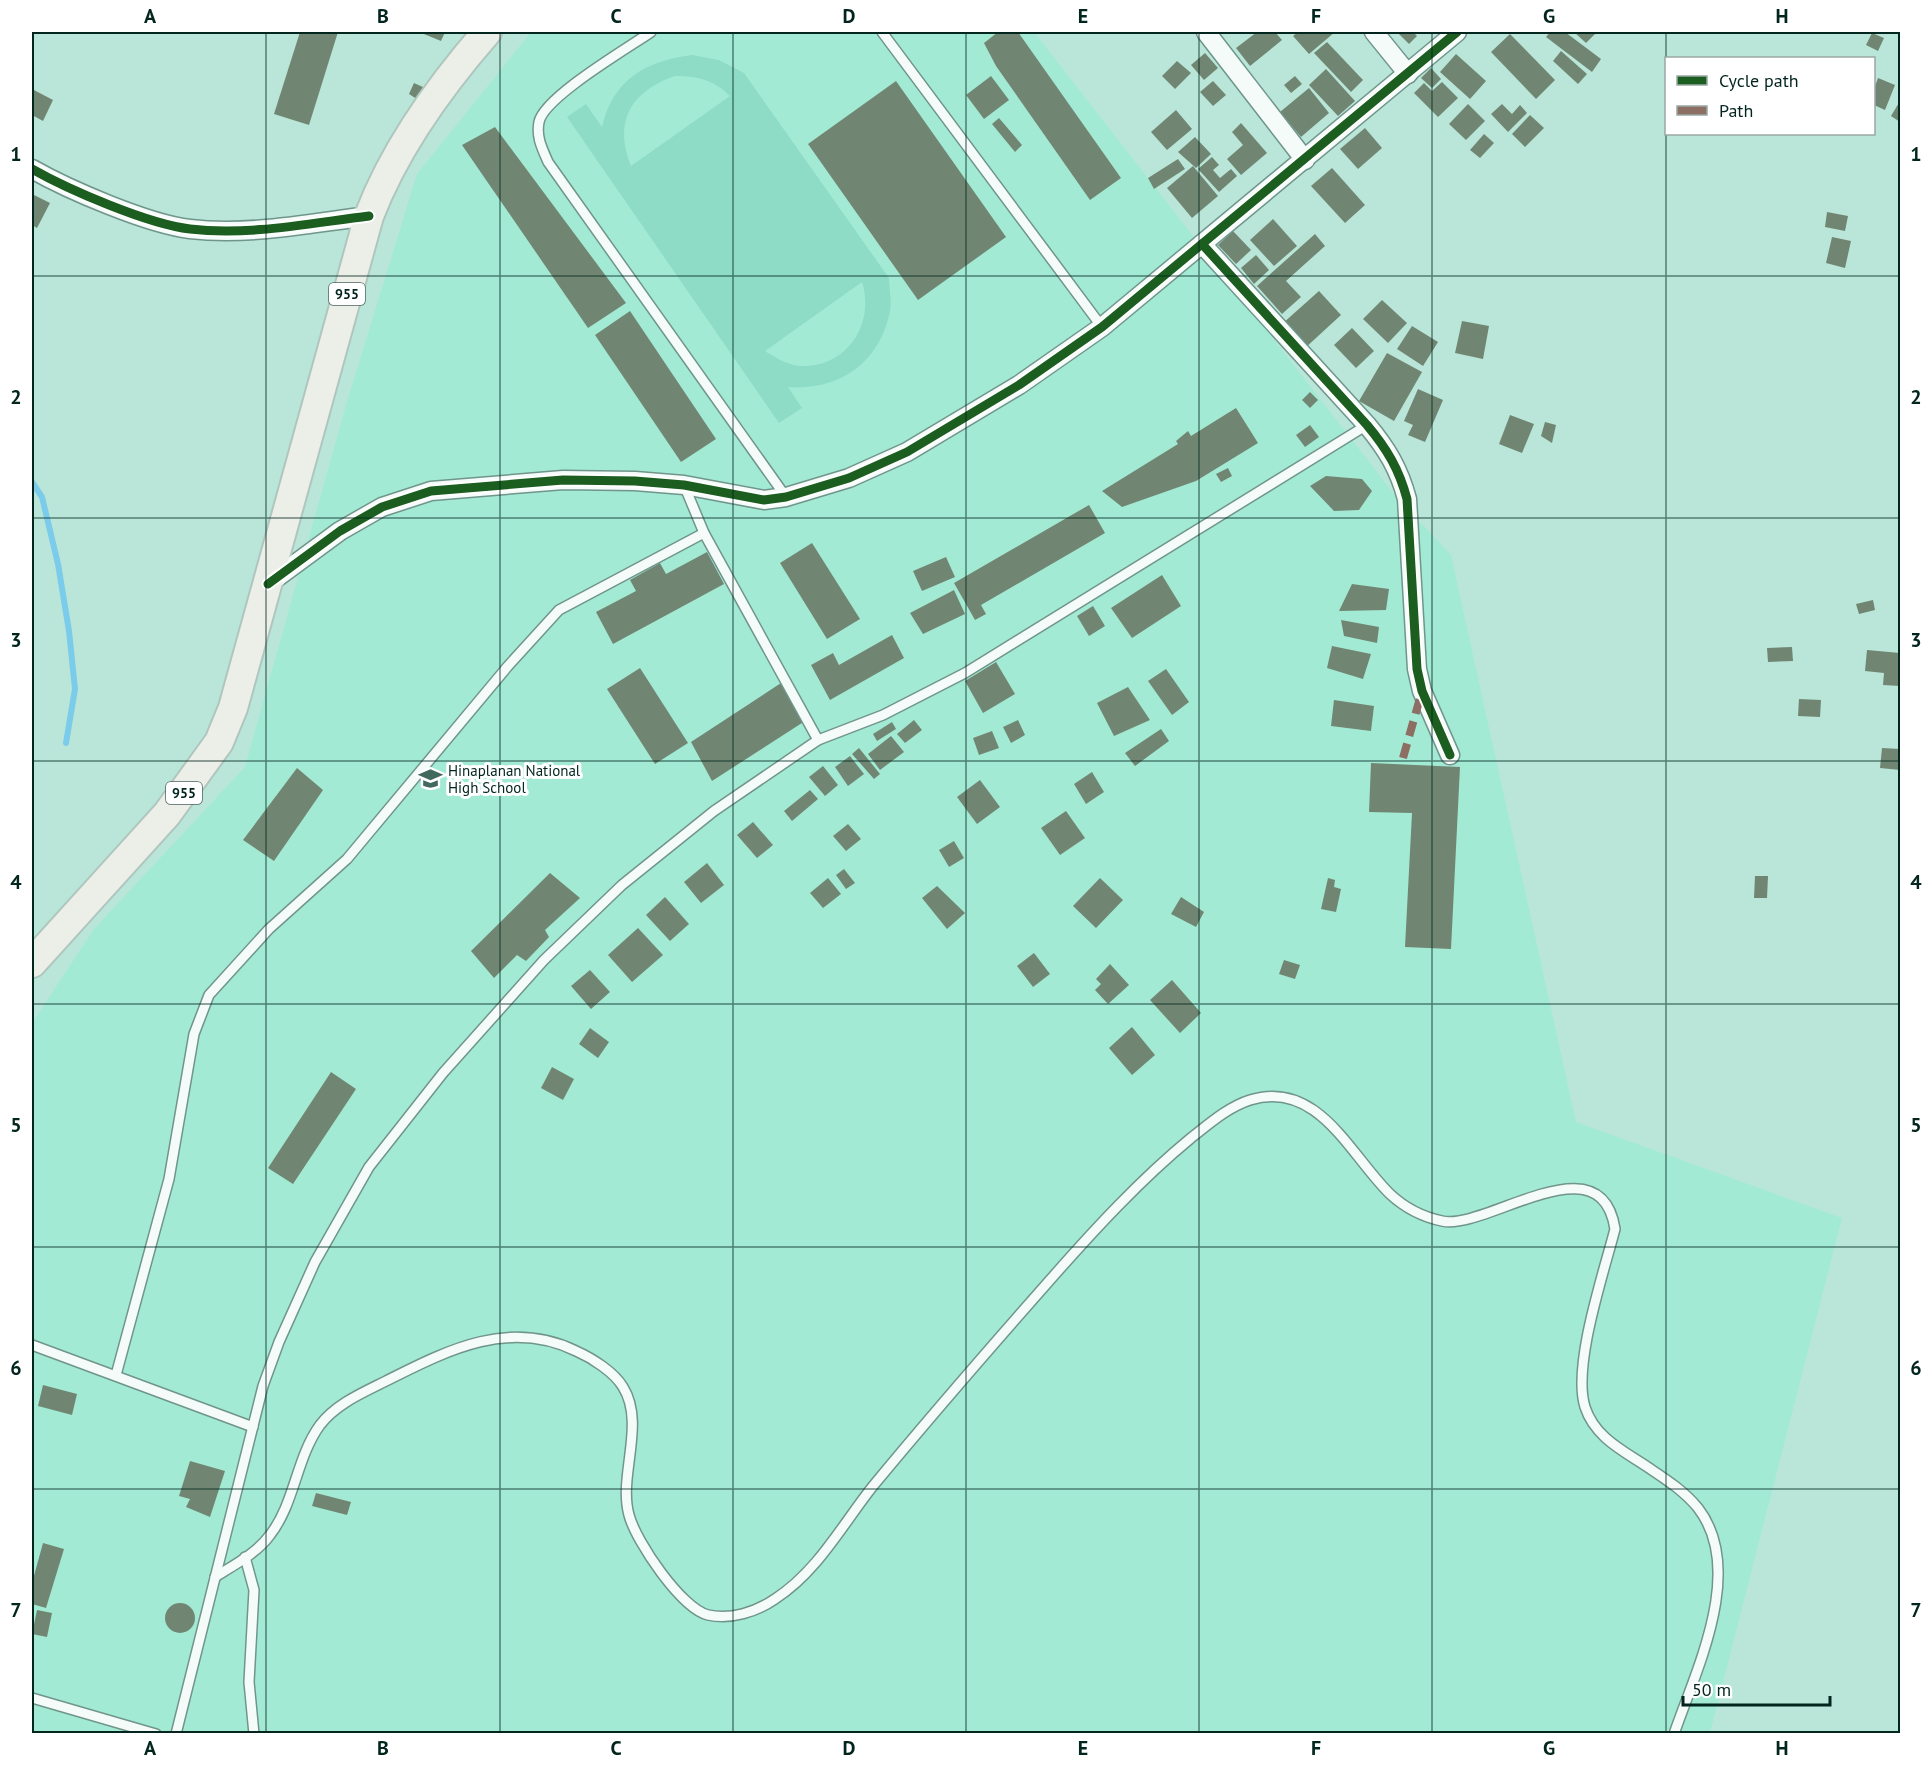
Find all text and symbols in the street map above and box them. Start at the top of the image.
text: A [144,3,157,29]
text: B [377,3,389,29]
text: C [610,3,622,29]
text: D [843,3,856,29]
text: E [1078,3,1088,29]
text: F [1311,3,1321,29]
text: G [1543,3,1555,29]
text: H [1775,3,1789,29]
legend [1665,57,1875,135]
text: Cycle path [1719,69,1799,92]
text: Path [1719,99,1753,122]
text: 1 [10,141,22,167]
text: 1 [1910,141,1922,167]
road number: 955 [329,283,365,305]
text: 2 [10,384,22,410]
text: 2 [1910,384,1922,410]
text: 3 [10,627,22,653]
text: 3 [1910,627,1922,653]
place label: Hinaplanan National High School [448,761,581,797]
school or university icon: Hinaplanan National High School [417,766,443,792]
road number: 955 [166,782,202,804]
text: 4 [10,869,22,895]
text: 4 [1910,869,1922,895]
text: 5 [10,1112,22,1138]
text: 5 [1910,1112,1922,1138]
text: 6 [10,1355,22,1381]
text: 6 [1910,1355,1922,1381]
text: 7 [10,1597,22,1623]
text: 7 [1910,1597,1922,1623]
scale bar [1683,1669,1830,1707]
text: 50 m [1692,1678,1731,1701]
text: A [144,1735,157,1761]
text: B [377,1735,389,1761]
text: C [610,1735,622,1761]
text: D [843,1735,856,1761]
text: E [1078,1735,1088,1761]
text: F [1311,1735,1321,1761]
text: G [1543,1735,1555,1761]
text: H [1775,1735,1789,1761]

